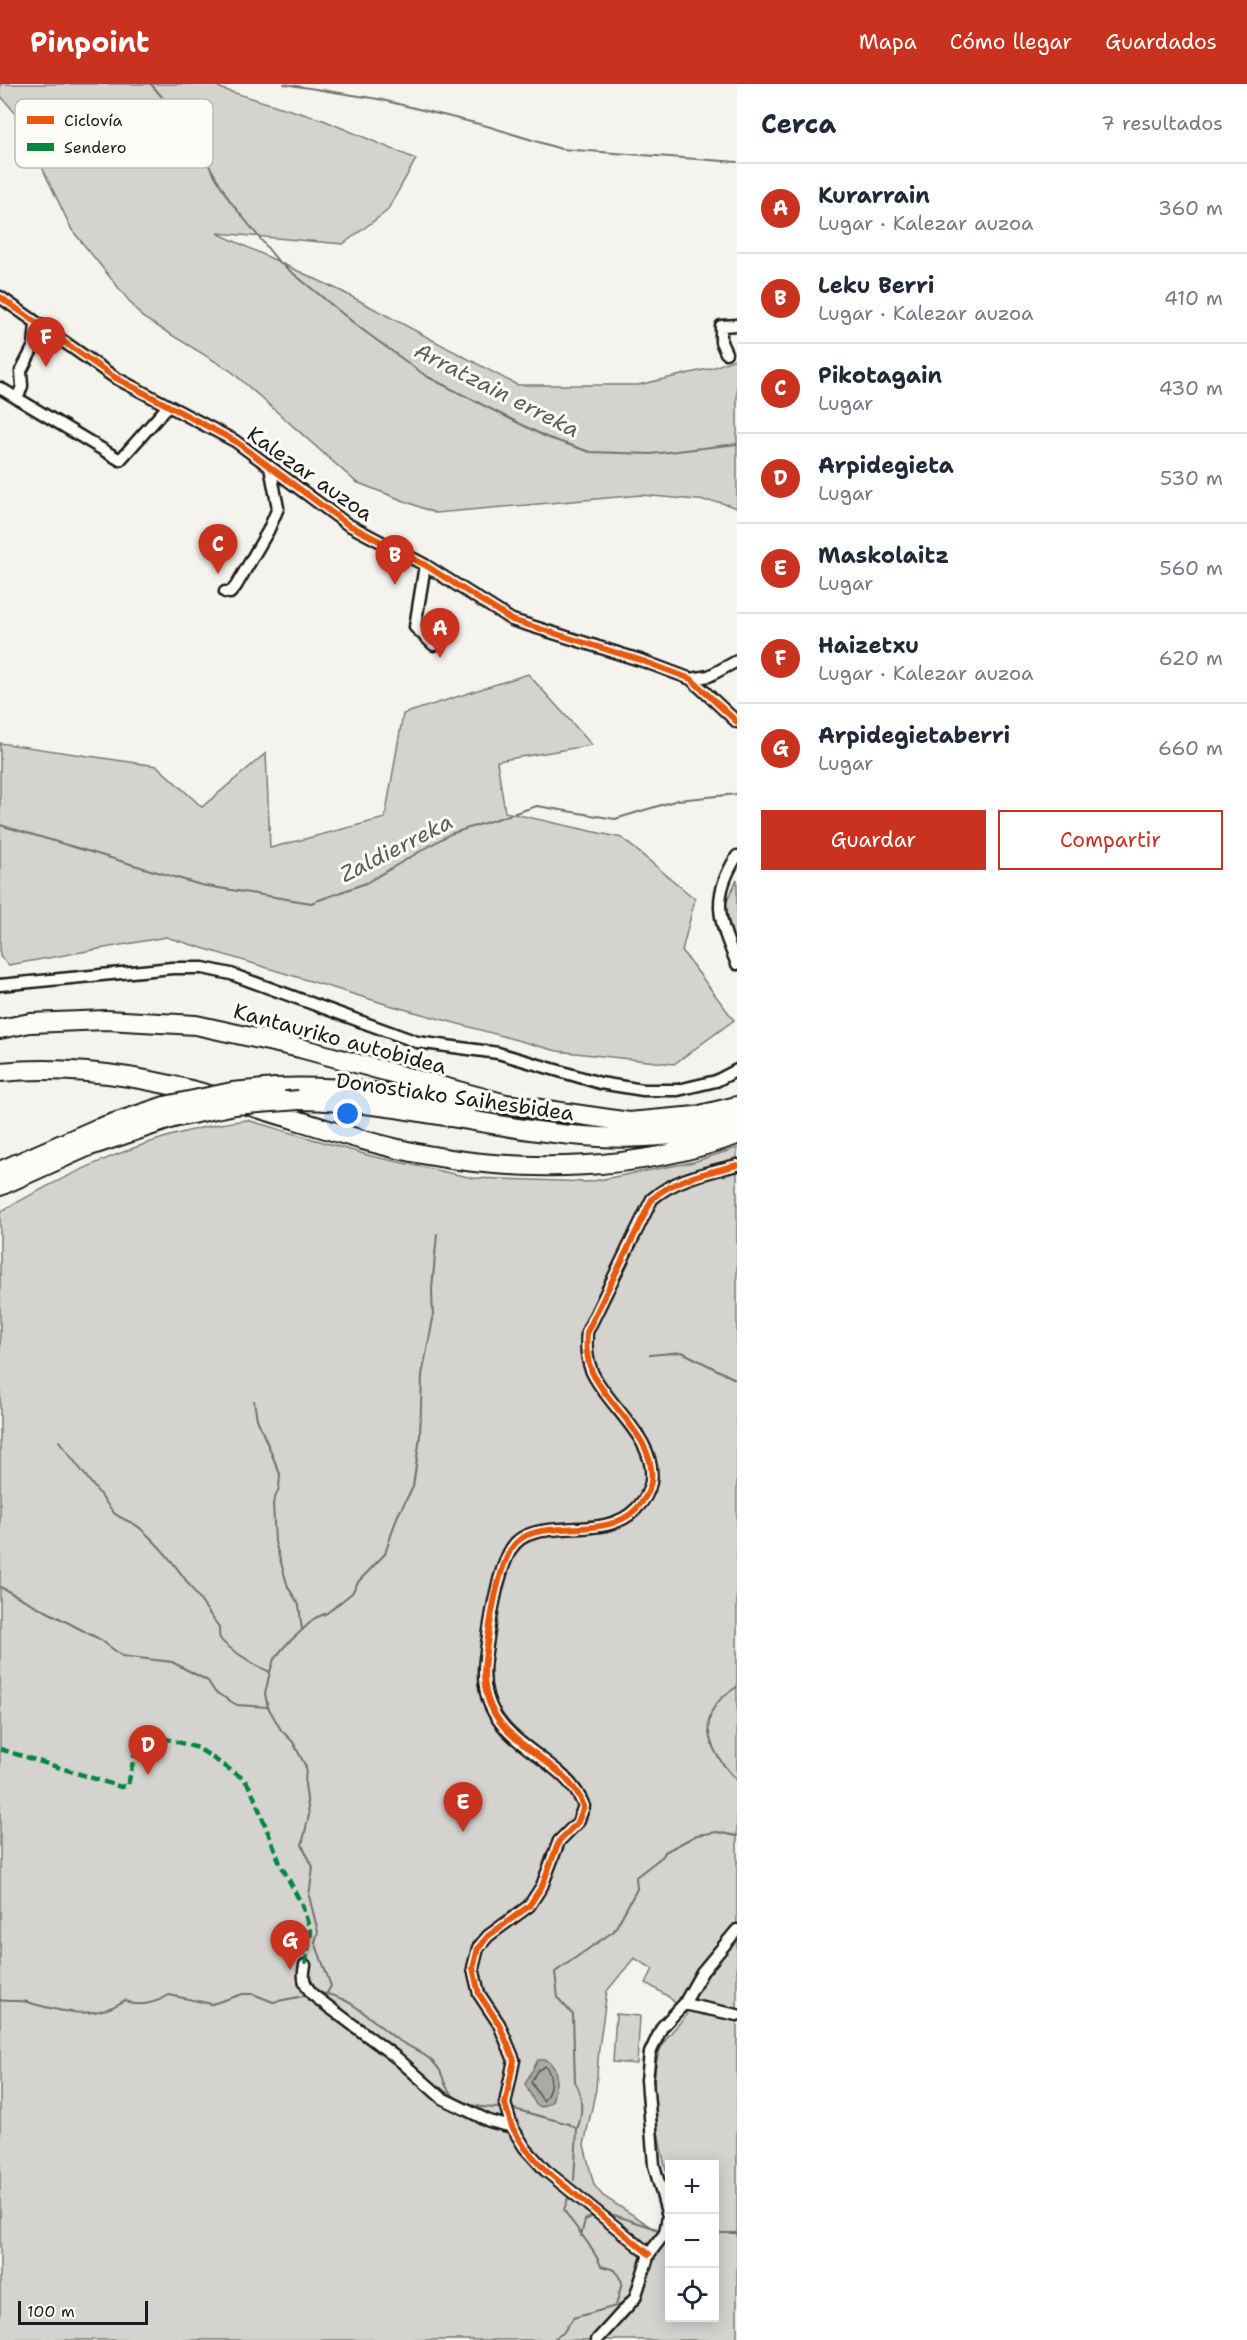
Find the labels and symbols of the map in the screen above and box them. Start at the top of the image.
legend [15,99,213,168]
text: Ciclovía [64,110,123,131]
text: Sendero [64,137,126,158]
pin: F [26,318,66,367]
water label: Arratzain erreka [410,336,584,444]
street label: Kalezar auzoa [241,420,379,528]
pin: C [198,524,238,574]
pin: B [376,536,414,585]
pin: A [420,608,460,658]
water label: Zaldierreka [334,807,458,889]
street label: Kantauriko autobidea [230,997,450,1081]
street label: Donostiako Saihesbidea [334,1066,576,1128]
your location [333,1099,362,1128]
pin: D [128,1726,168,1775]
pin: E [444,1782,482,1832]
pin: G [270,1920,310,1970]
scale bar [18,2298,148,2326]

